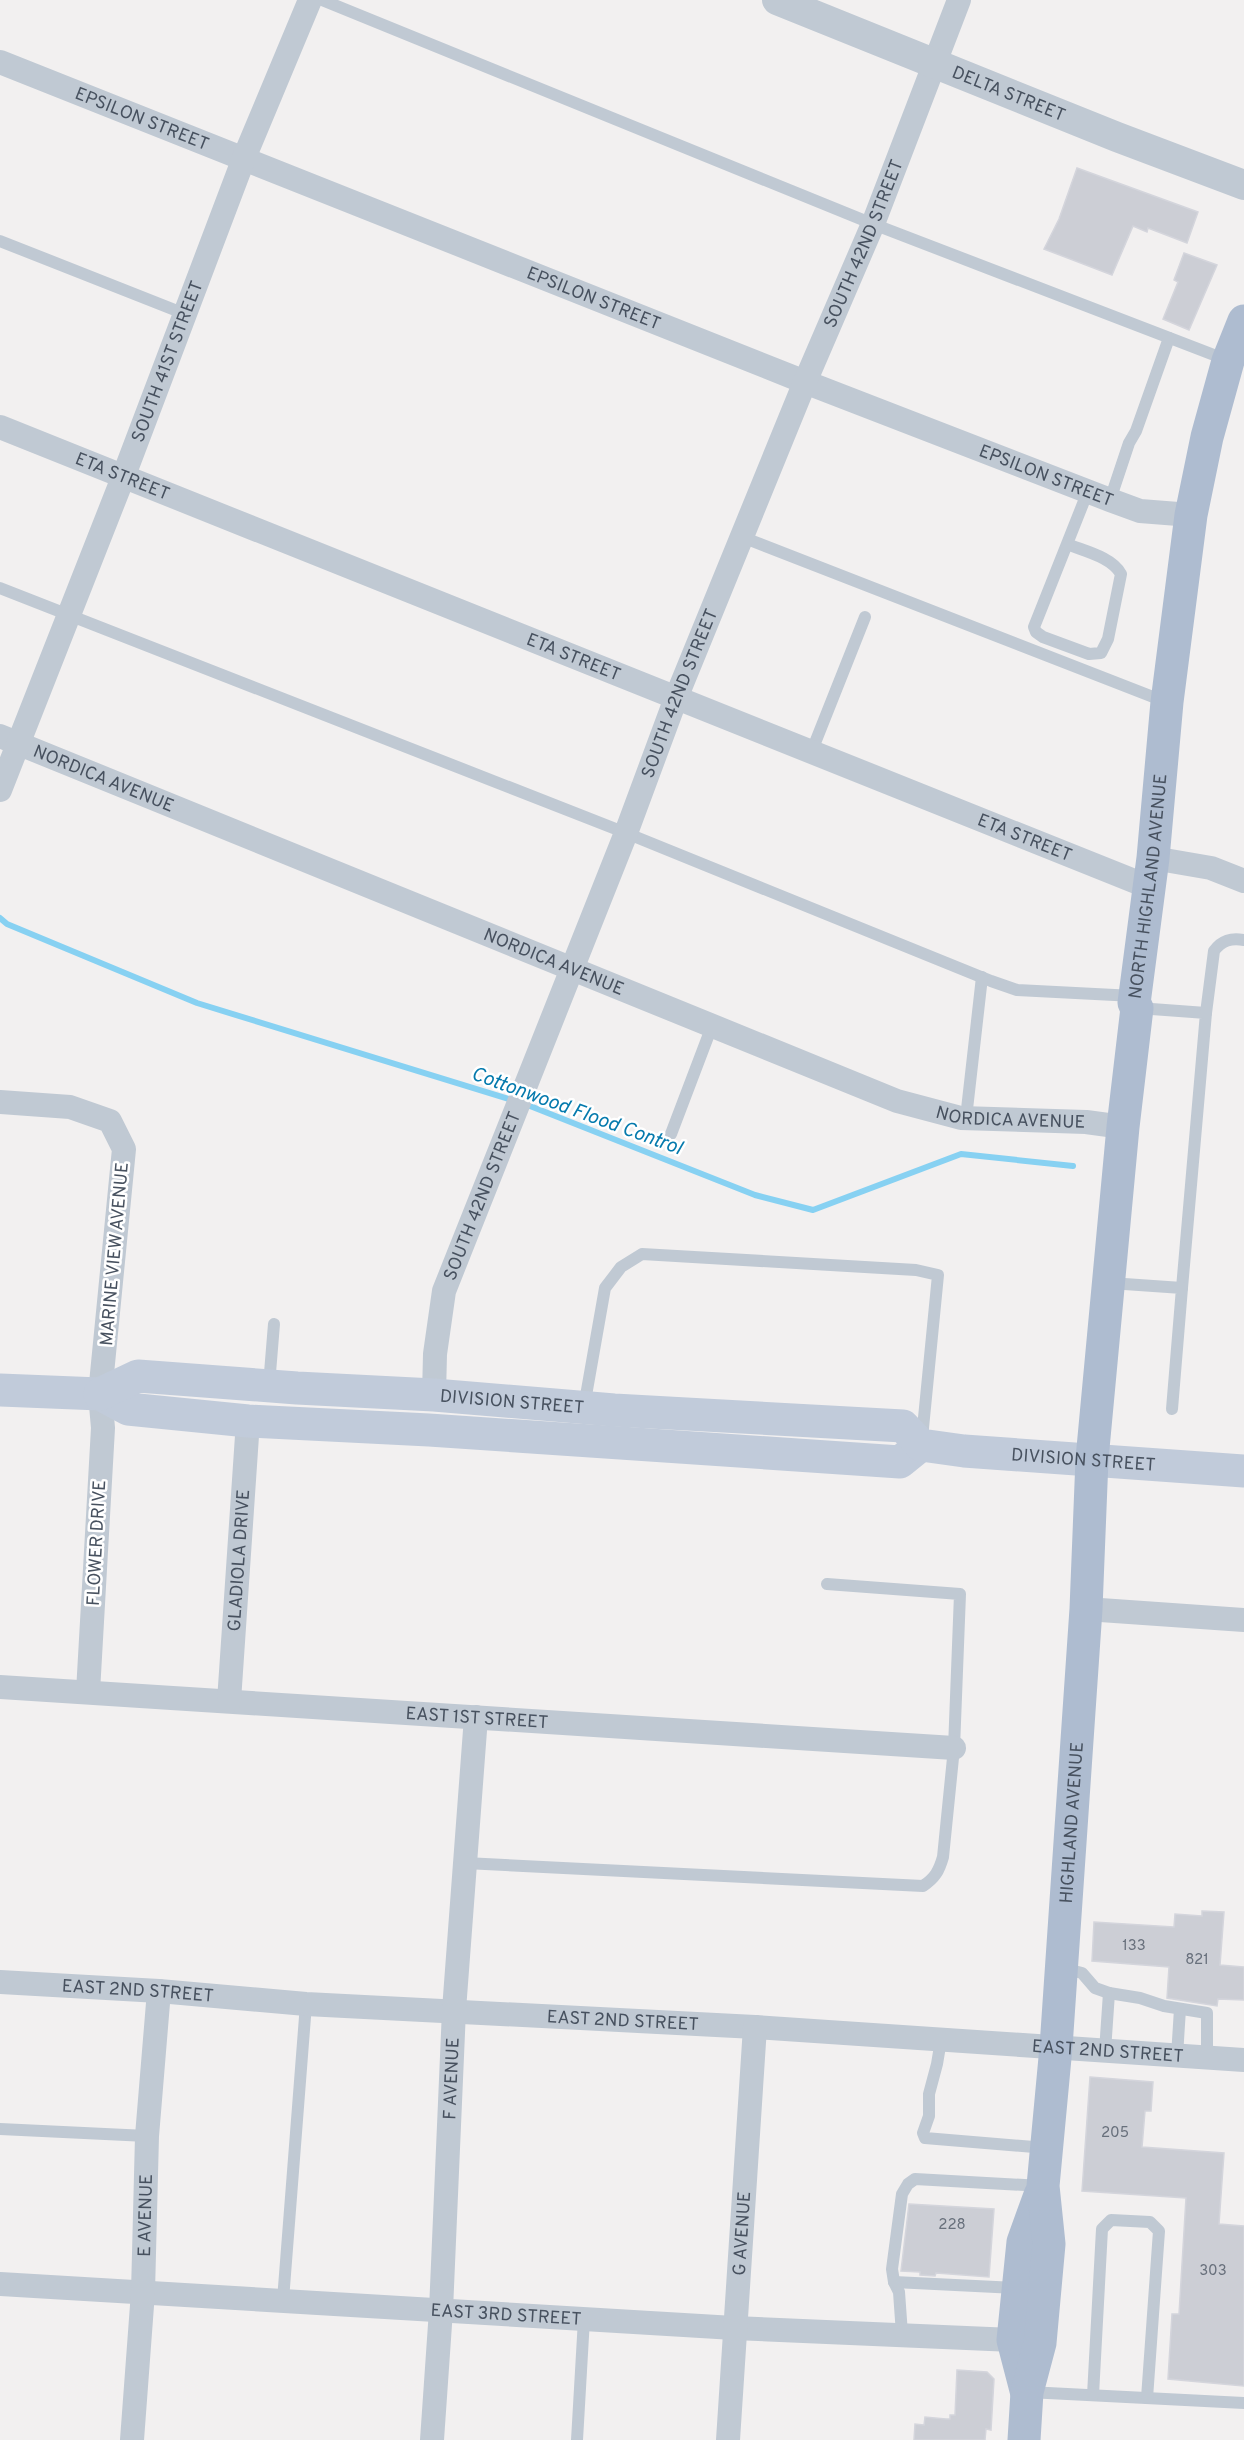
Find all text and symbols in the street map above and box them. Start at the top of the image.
street label: DELTA STREET [948,62,1069,128]
street label: EPSILON STREET [71,83,212,157]
street label: SOUTH 42ND STREET [820,157,910,332]
street label: EPSILON STREET [523,262,664,336]
street label: SOUTH 41ST STREET [127,278,209,446]
street label: EPSILON STREET [975,440,1116,513]
street label: ETA STREET [71,448,173,507]
street label: SOUTH 42ND STREET [637,606,724,782]
street label: ETA STREET [523,629,624,687]
street label: NORDICA AVENUE [29,741,177,819]
street label: NORTH HIGHLAND AVENUE [1125,773,1174,1000]
street label: ETA STREET [974,809,1075,868]
street label: NORDICA AVENUE [480,924,627,1002]
water label: Cottonwood Flood Control [467,1062,686,1162]
street label: NORDICA AVENUE [933,1102,1086,1135]
street label: SOUTH 42ND STREET [439,1109,527,1284]
street label: MARINE VIEW AVENUE [96,1161,135,1347]
street label: DIVISION STREET [439,1386,585,1420]
street label: DIVISION STREET [1010,1444,1156,1478]
street label: FLOWER DRIVE [83,1480,112,1607]
street label: GLADIOLA DRIVE [224,1489,256,1632]
street label: EAST 1ST STREET [405,1703,549,1735]
street label: HIGHLAND AVENUE [1056,1741,1090,1904]
house number: 133 [1122,1937,1146,1956]
house number: 821 [1185,1951,1209,1970]
street label: EAST 2ND STREET [61,1976,215,2009]
street label: EAST 2ND STREET [546,2006,699,2037]
street label: EAST 2ND STREET [1031,2036,1184,2069]
street label: F AVENUE [439,2037,466,2120]
house number: 205 [1101,2124,1129,2143]
street label: E AVENUE [134,2174,159,2257]
street label: G AVENUE [729,2191,757,2276]
house number: 228 [938,2216,966,2235]
house number: 303 [1199,2262,1227,2281]
street label: EAST 3RD STREET [430,2300,582,2332]

